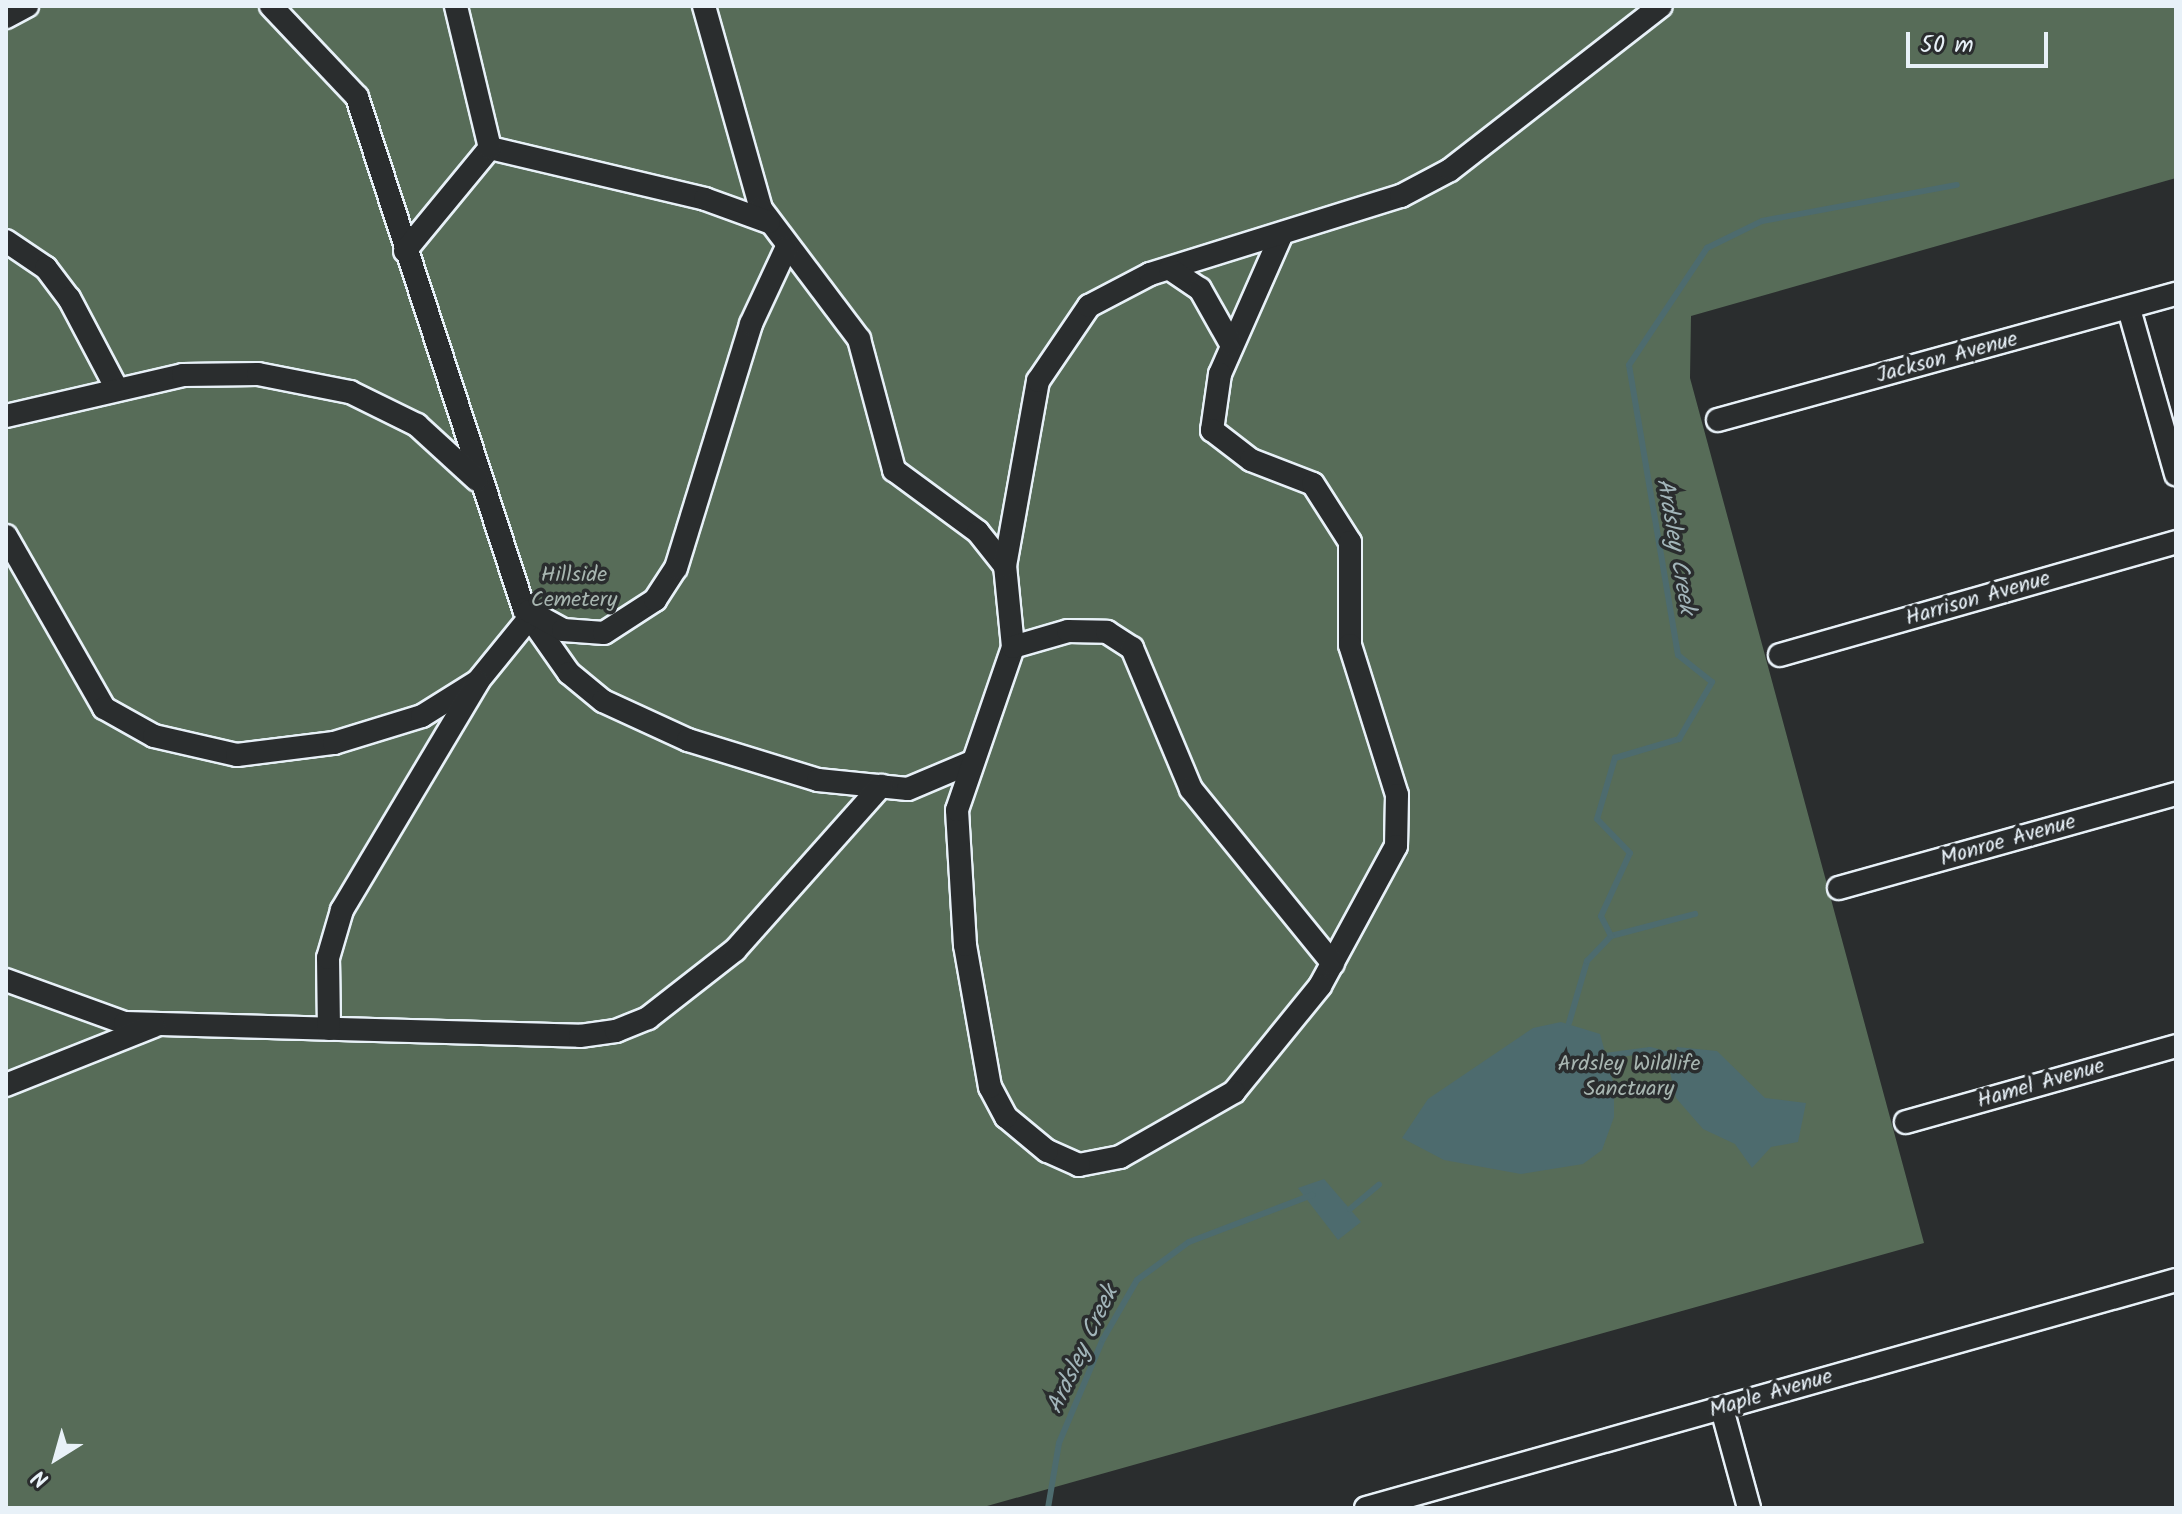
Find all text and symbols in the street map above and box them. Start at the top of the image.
scale bar [1910,16,2052,66]
text: 50 m [1920,26,1974,65]
street label: Jackson Avenue [1873,326,2021,390]
water label: Ardsley Creek [1649,476,1701,616]
park label: Hillside Cemetery [531,562,617,614]
street label: Harrison Avenue [1903,566,2053,632]
street label: Monroe Avenue [1937,809,2079,873]
park label: Ardsley Wildlife Sanctuary [1557,1051,1701,1102]
street label: Hamel Avenue [1974,1053,2108,1115]
water label: Ardsley Creek [1041,1282,1125,1418]
street label: Maple Avenue [1706,1364,1836,1424]
north arrow [16,1418,96,1498]
text: N [25,1459,57,1496]

